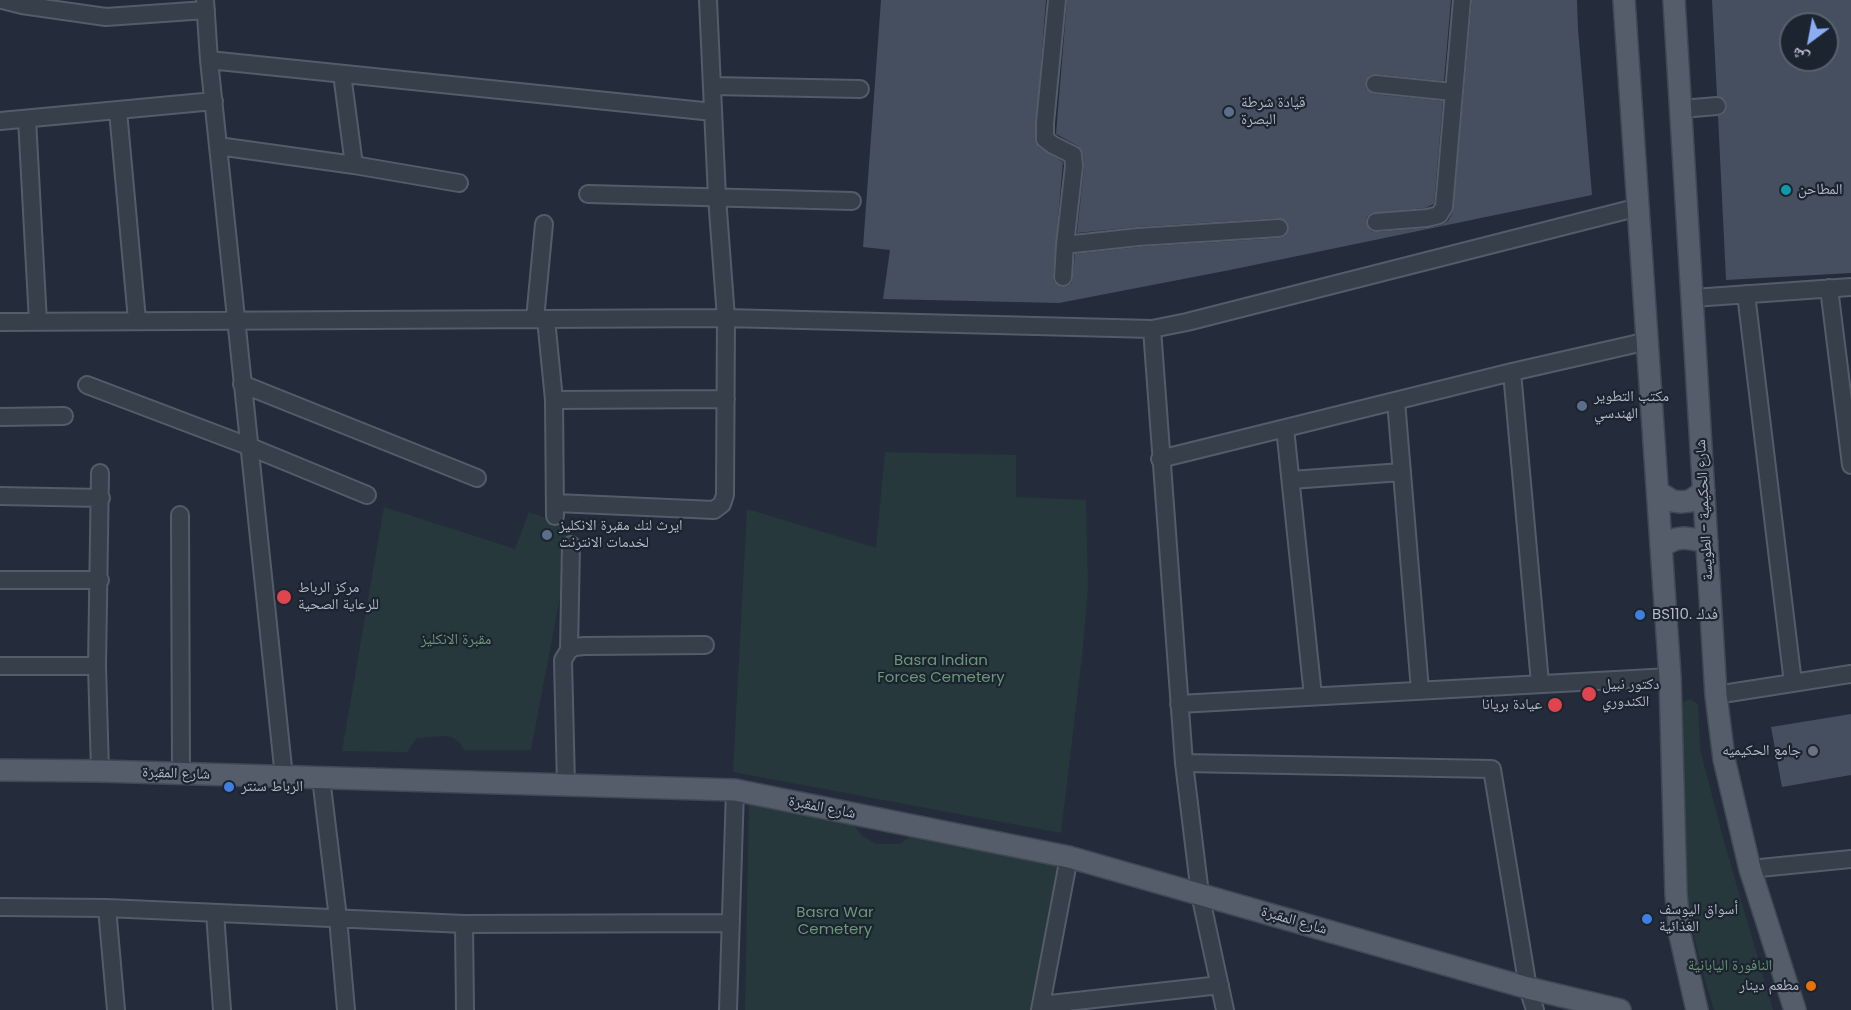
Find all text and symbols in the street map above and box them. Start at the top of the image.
north arrow [1779,12,1839,72]
text: ش [1787,42,1814,70]
place label: قيادة شرطة البصرة [1241,94,1305,129]
marker: قيادة شرطة البصرة [1222,105,1236,119]
place label: المطاحن [1798,181,1842,199]
marker: المطاحن [1779,183,1793,197]
place label: مكتب التطوير الهندسي [1594,388,1669,423]
marker: مكتب التطوير الهندسي [1575,399,1589,413]
street label: شارع الحكيمية - الطويسة [1692,439,1718,581]
place label: ايرث لنك مقبرة الانكليز لخدمات الانترنت [559,517,683,552]
marker: ايرث لنك مقبرة الانكليز لخدمات الانترنت [540,528,554,542]
place label: مركز الرباط للرعاية الصحية [298,579,379,614]
marker: مركز الرباط للرعاية الصحية [275,588,293,606]
place label: BS110. فدك [1652,606,1718,624]
marker: BS110. فدك [1633,608,1647,622]
park label: مقبرة الانكليز [421,631,491,649]
park label: Basra Indian Forces Cemetery [877,652,1005,687]
place label: دكتور نبيل الكندوري [1602,676,1659,711]
marker: دكتور نبيل الكندوري [1580,685,1598,703]
place label: عيادة بريانا [1482,696,1542,714]
marker: عيادة بريانا [1546,696,1564,714]
place label: جامع الحكيميه [1722,742,1801,760]
marker: جامع الحكيميه [1806,744,1820,758]
street label: شارع المقبرة [142,764,210,784]
place label: الرباط سنتر [241,778,303,796]
marker: الرباط سنتر [222,780,236,794]
street label: شارع المقبرة [787,793,857,823]
place label: أسواق اليوسف الغذائية [1659,901,1738,936]
street label: شارع المقبرة [1259,903,1329,939]
park label: Basra War Cemetery [796,904,874,939]
marker: أسواق اليوسف الغذائية [1640,912,1654,926]
park label: النافورة اليابانية [1688,957,1772,975]
place label: مطعم دينار [1739,977,1799,995]
marker: مطعم دينار [1804,979,1818,993]

